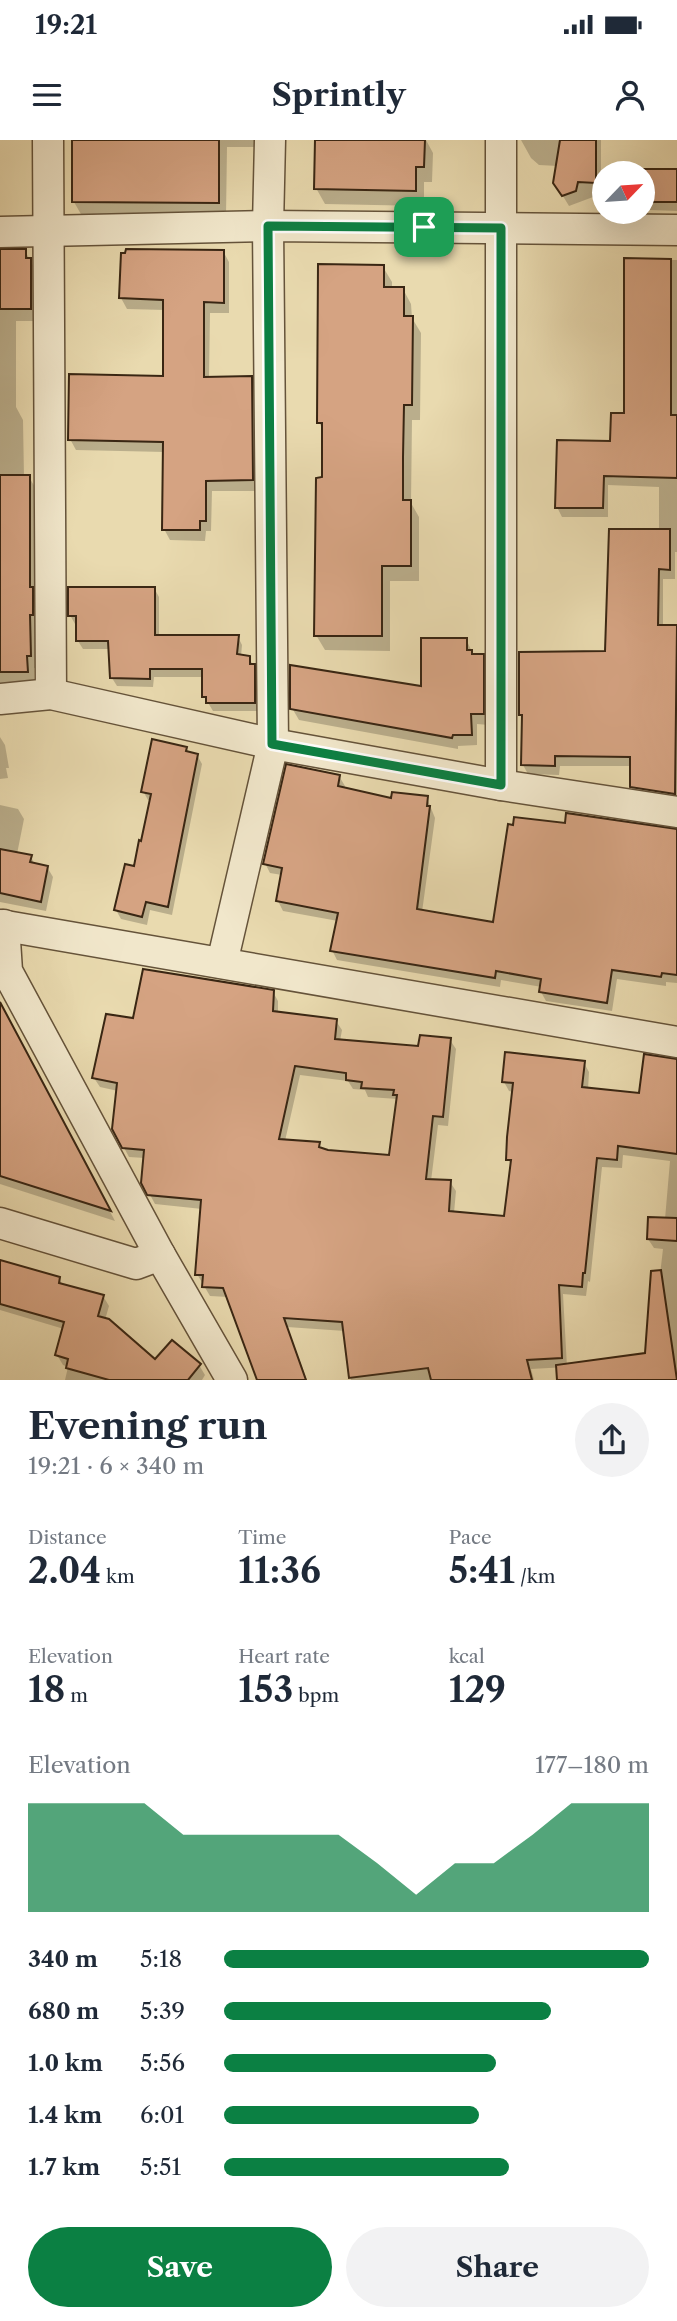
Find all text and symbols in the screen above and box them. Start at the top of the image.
text: 19:21 [35,9,97,41]
text: Sprintly [271,75,406,114]
icon: menu [28,76,66,114]
icon: person [611,76,649,114]
north arrow [592,161,654,224]
map controls [592,161,655,224]
pin [394,197,454,257]
icon: arrive [405,208,443,246]
text: Evening run [28,1402,268,1449]
button: share [575,1403,649,1477]
text: 19:21 · 6 × 340 m [28,1452,204,1480]
text: Distance [28,1526,107,1549]
text: Time [238,1526,286,1549]
text: Pace [449,1526,492,1549]
text: 2.04 [28,1549,101,1592]
text: 11:36 [238,1549,321,1592]
text: 5:41 [449,1549,515,1592]
text: km [101,1565,135,1588]
text: /km [515,1565,555,1588]
text: Elevation [28,1645,113,1668]
text: Heart rate [238,1645,330,1668]
text: kcal [449,1645,485,1668]
text: 18 [28,1668,65,1711]
text: 153 [238,1668,293,1711]
text: 129 [449,1668,506,1711]
text: m [65,1684,88,1707]
text: bpm [293,1684,339,1707]
text: Elevation [28,1751,131,1779]
text: 177–180 m [535,1751,649,1779]
text: 340 m [28,1945,98,1973]
text: 5:18 [140,1945,182,1973]
text: 680 m [28,1997,99,2025]
text: 5:39 [140,1997,185,2025]
text: 1.0 km [28,2049,103,2077]
text: 5:56 [140,2049,185,2077]
text: 1.4 km [28,2101,102,2129]
text: 6:01 [140,2101,184,2129]
text: 1.7 km [28,2153,100,2181]
text: 5:51 [140,2153,181,2181]
button: Save [28,2227,332,2307]
button: Share [346,2227,649,2307]

